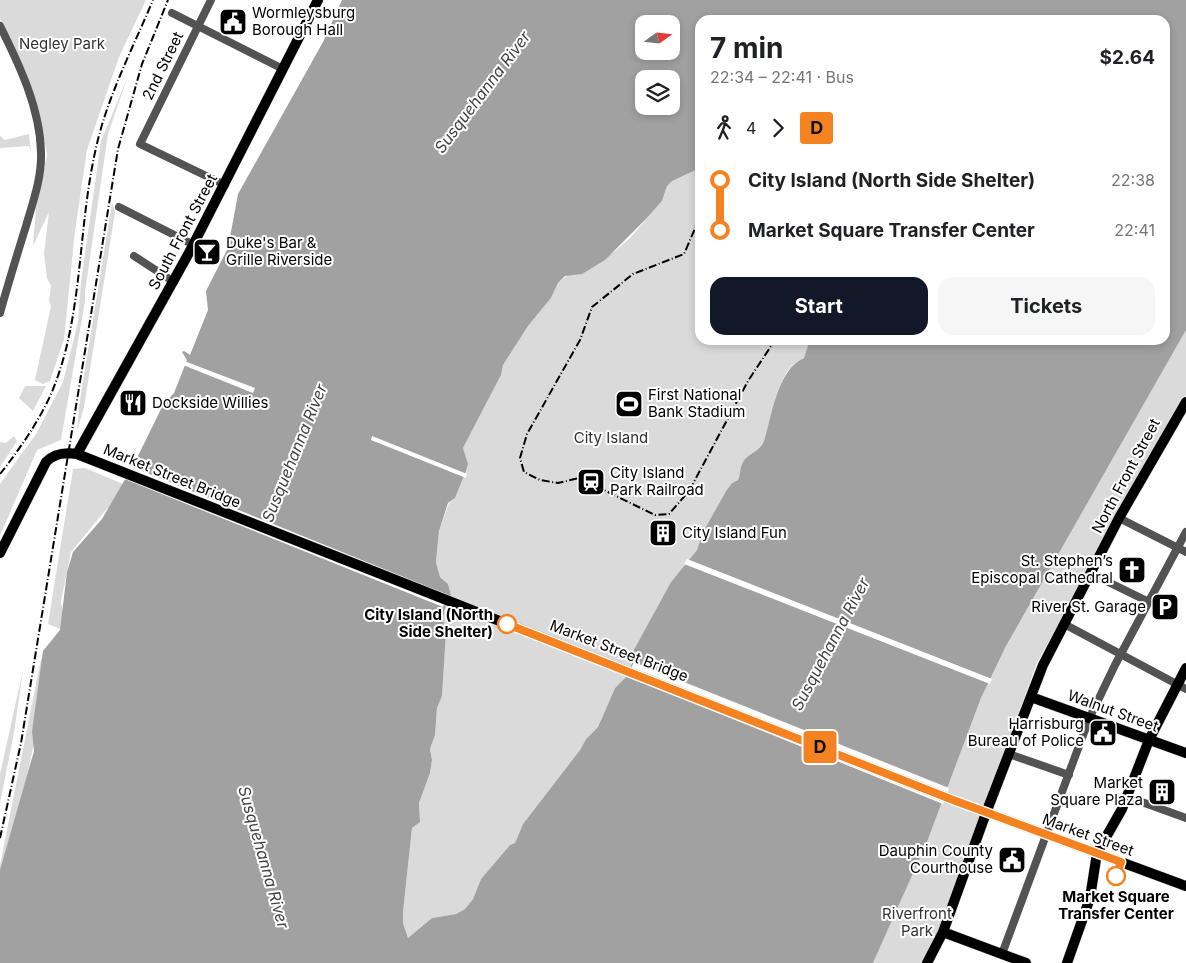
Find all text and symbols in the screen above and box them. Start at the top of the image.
place label: Wormleysburg Borough Hall [252,3,355,39]
public building icon: Wormleysburg Borough Hall [218,7,248,37]
north arrow [635,15,680,60]
map controls [635,15,680,115]
water label: Susquehanna River [430,26,535,157]
street label: 2nd Street [138,28,187,103]
text: 7 min [710,31,784,65]
park label: Negley Park [19,34,106,53]
text: $2.64 [1100,46,1155,69]
text: 22:34 – 22:41 · Bus [710,67,854,87]
button: layers [635,70,680,115]
icon: walk [710,114,738,142]
icon: forward [764,114,792,142]
text: D [810,117,823,138]
text: 4 [746,118,756,138]
text: City Island (North Side Shelter) [748,169,1035,192]
street label: South Front Street [144,170,221,293]
text: 22:38 [1111,170,1155,190]
text: Market Square Transfer Center [748,219,1035,242]
text: 22:41 [1114,220,1155,240]
place label: Duke's Bar & Grille Riverside [226,233,332,269]
bar icon: Duke's Bar & Grille Riverside [192,237,222,267]
button: Start [710,277,928,335]
button: Tickets [938,277,1155,335]
water label: Susquehanna River [257,380,331,525]
place label: First National Bank Stadium [648,385,745,421]
restaurant icon: Dockside Willies [118,388,148,418]
sports icon: First National Bank Stadium [614,389,644,419]
place label: Dockside Willies [152,393,268,412]
street label: North Front Street [1087,415,1164,536]
park label: City Island [574,428,648,447]
street label: Market Street Bridge [101,439,244,512]
place label: City Island Park Railroad [610,463,704,499]
station icon: City Island Park Railroad [576,467,606,497]
building icon: City Island Fun [648,518,678,548]
place label: City Island Fun [682,523,787,542]
place label: St. Stephen’s Episcopal Cathedral [971,551,1113,587]
church icon: St. Stephen’s Episcopal Cathedral [1117,555,1147,585]
water label: Susquehanna River [787,573,874,714]
parking icon: River St. Garage [1150,592,1180,622]
place label: River St. Garage [1031,597,1146,616]
place label: City Island (North Side Shelter) [364,605,493,641]
marker: City Island (North Side Shelter) [497,614,517,634]
street label: Market Street Bridge [547,615,691,686]
street label: Walnut Street [1065,685,1161,736]
place label: Harrisburg Bureau of Police [968,714,1084,750]
public building icon: Harrisburg Bureau of Police [1088,718,1118,748]
line badge: D [804,731,836,763]
text: D [814,736,827,757]
place label: Market Square Plaza [1050,773,1143,809]
building icon: Market Square Plaza [1147,777,1177,807]
water label: Susquehanna River [234,783,294,931]
street label: Market Street [1040,809,1137,860]
place label: Dauphin County Courthouse [879,841,994,877]
public building icon: Dauphin County Courthouse [997,845,1027,875]
marker: Market Square Transfer Center [1106,866,1126,886]
place label: Market Square Transfer Center [1058,887,1174,923]
park label: Riverfront Park [882,904,952,940]

